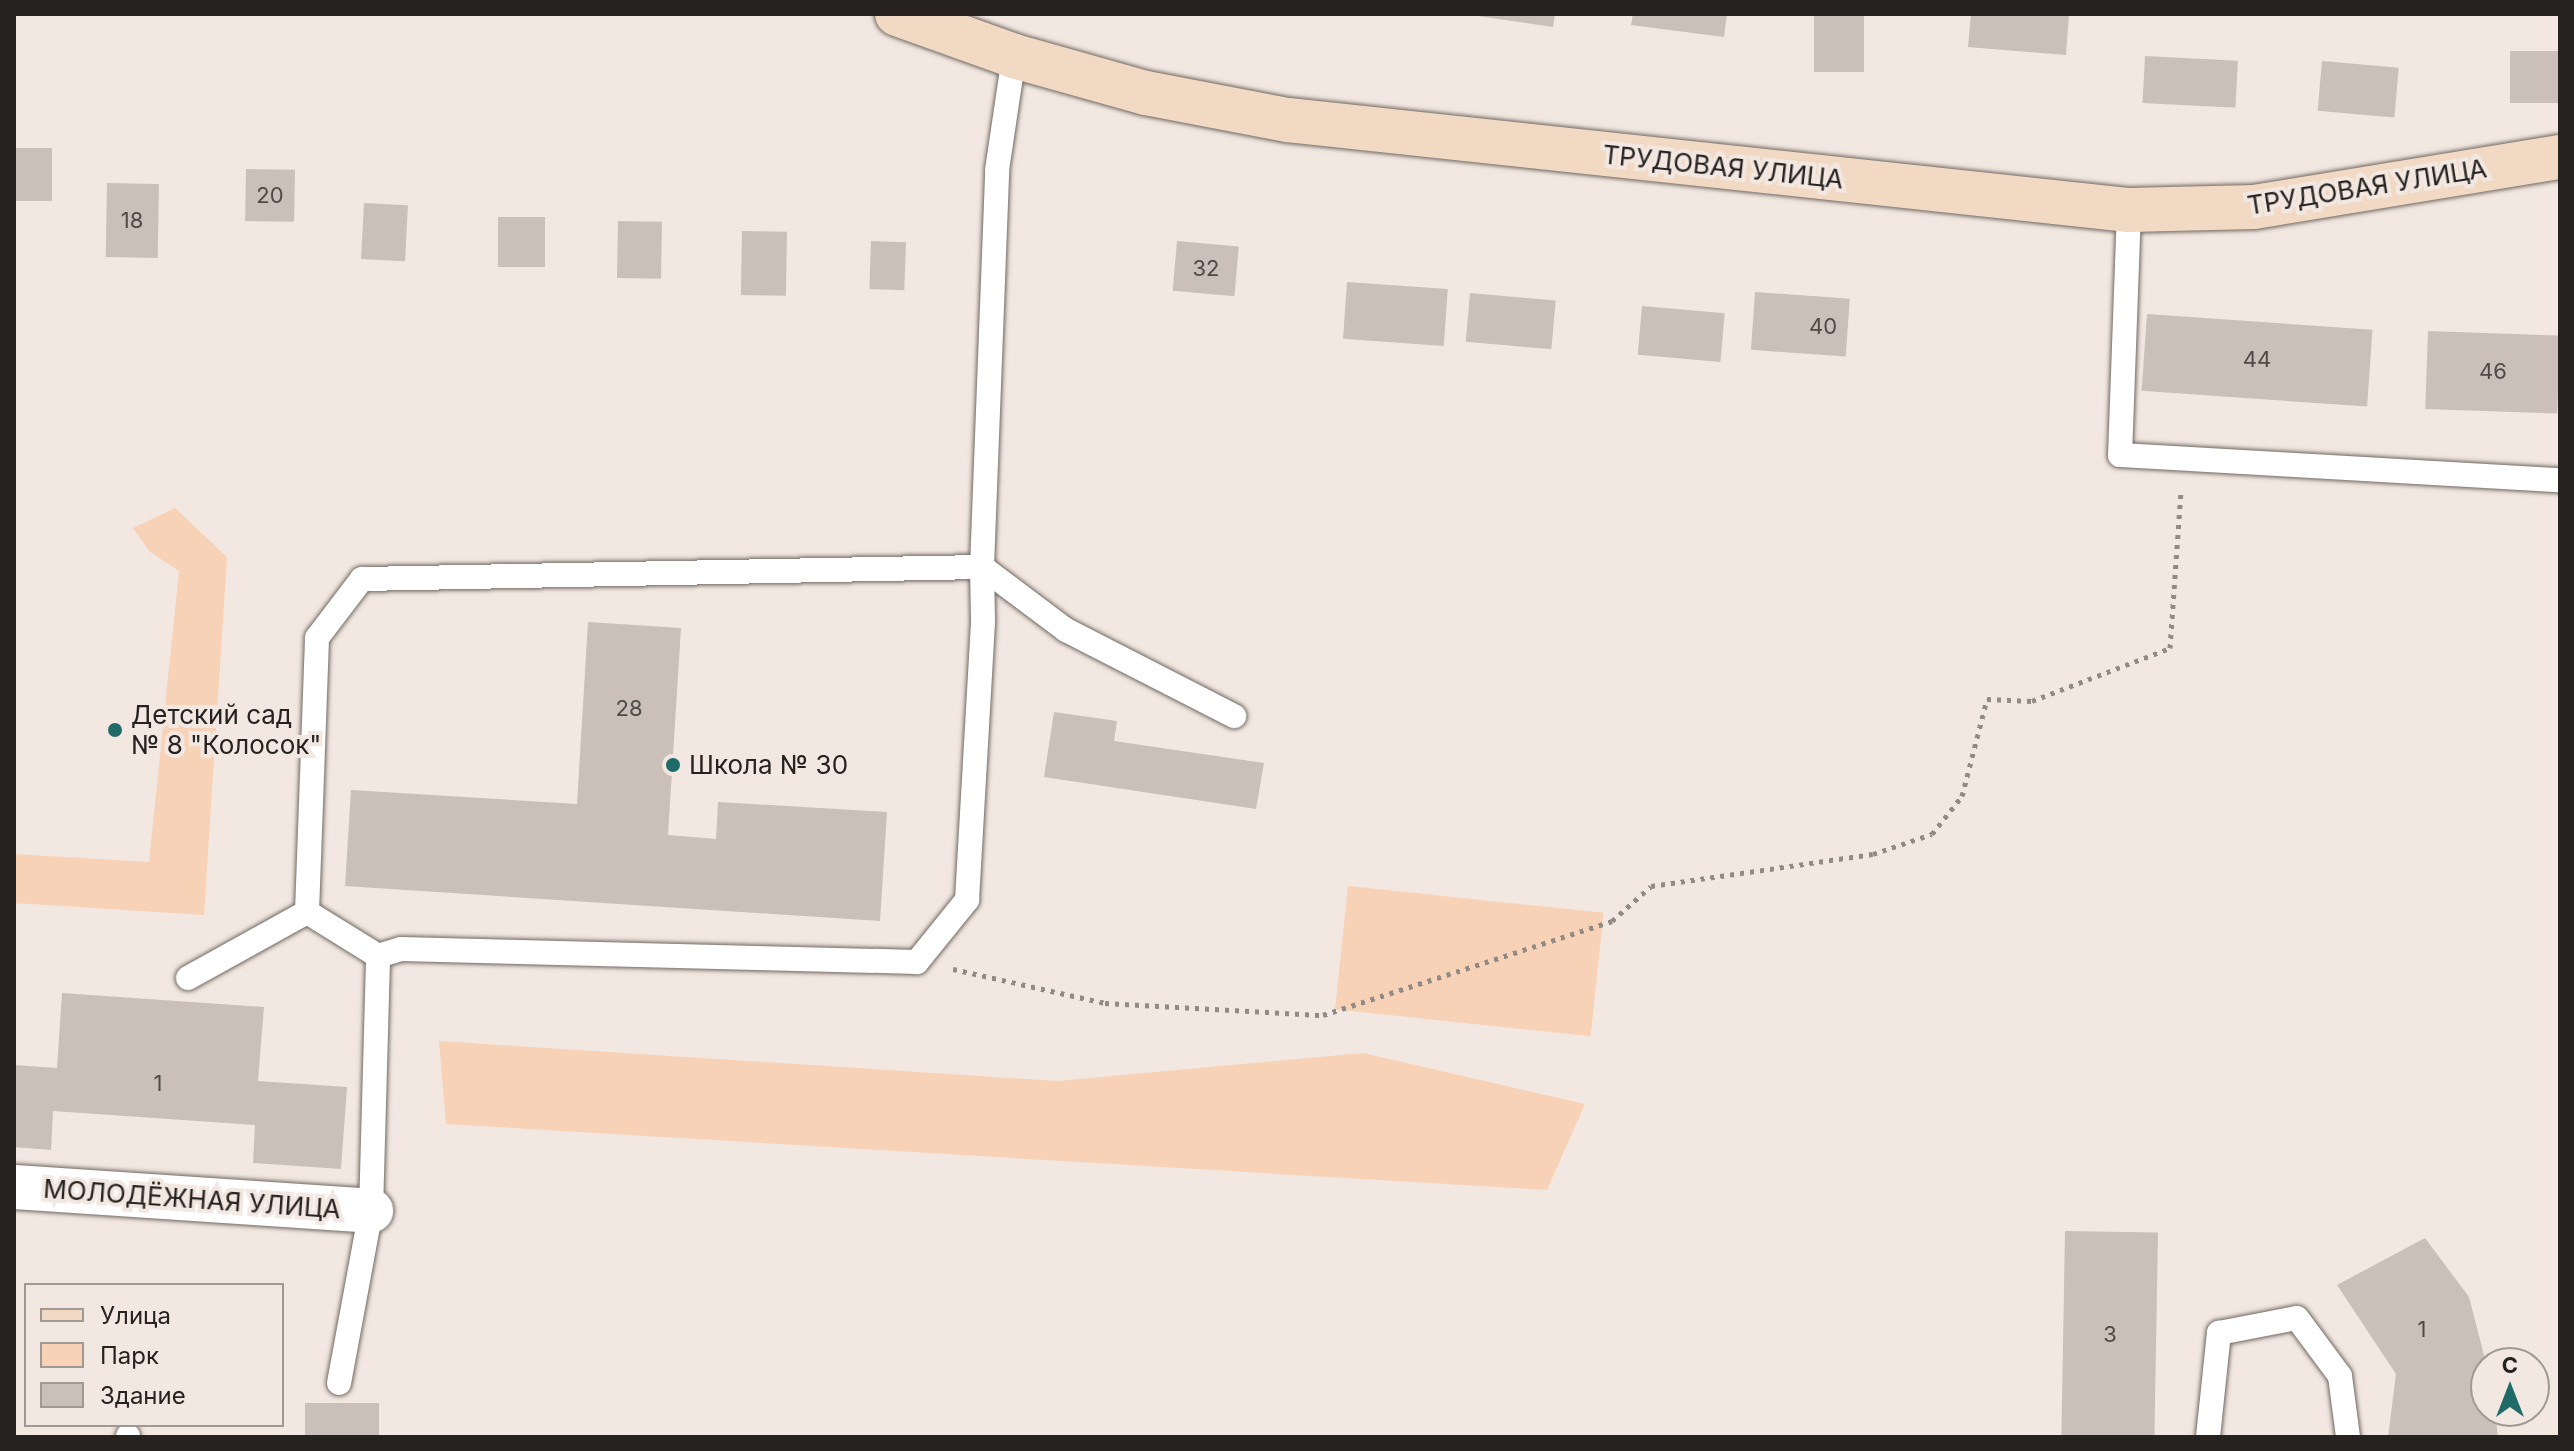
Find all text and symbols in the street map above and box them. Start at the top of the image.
street label: ТРУДОВАЯ УЛИЦА [1601,139,1845,195]
street label: ТРУДОВАЯ УЛИЦА [2245,153,2489,221]
house number: 20 [256,183,284,209]
house number: 18 [121,208,143,234]
house number: 32 [1192,256,1220,282]
house number: 40 [1809,314,1837,340]
house number: 44 [2243,347,2271,373]
house number: 46 [2479,359,2507,385]
house number: 28 [615,696,643,722]
place label: Детский сад № 8 "Колосок" [131,699,321,760]
marker: Детский сад № 8 "Колосок" [106,721,124,739]
place label: Школа № 30 [689,749,848,781]
marker: Школа № 30 [664,756,682,774]
house number: 1 [154,1071,162,1097]
street label: МОЛОДЁЖНАЯ УЛИЦА [42,1173,342,1225]
legend [24,1283,284,1427]
text: Улица [100,1301,171,1330]
house number: 1 [2418,1317,2426,1343]
house number: 3 [2103,1322,2117,1348]
text: Парк [100,1341,159,1370]
north arrow [2470,1347,2550,1427]
text: С [2502,1352,2518,1378]
text: Здание [100,1381,186,1410]

